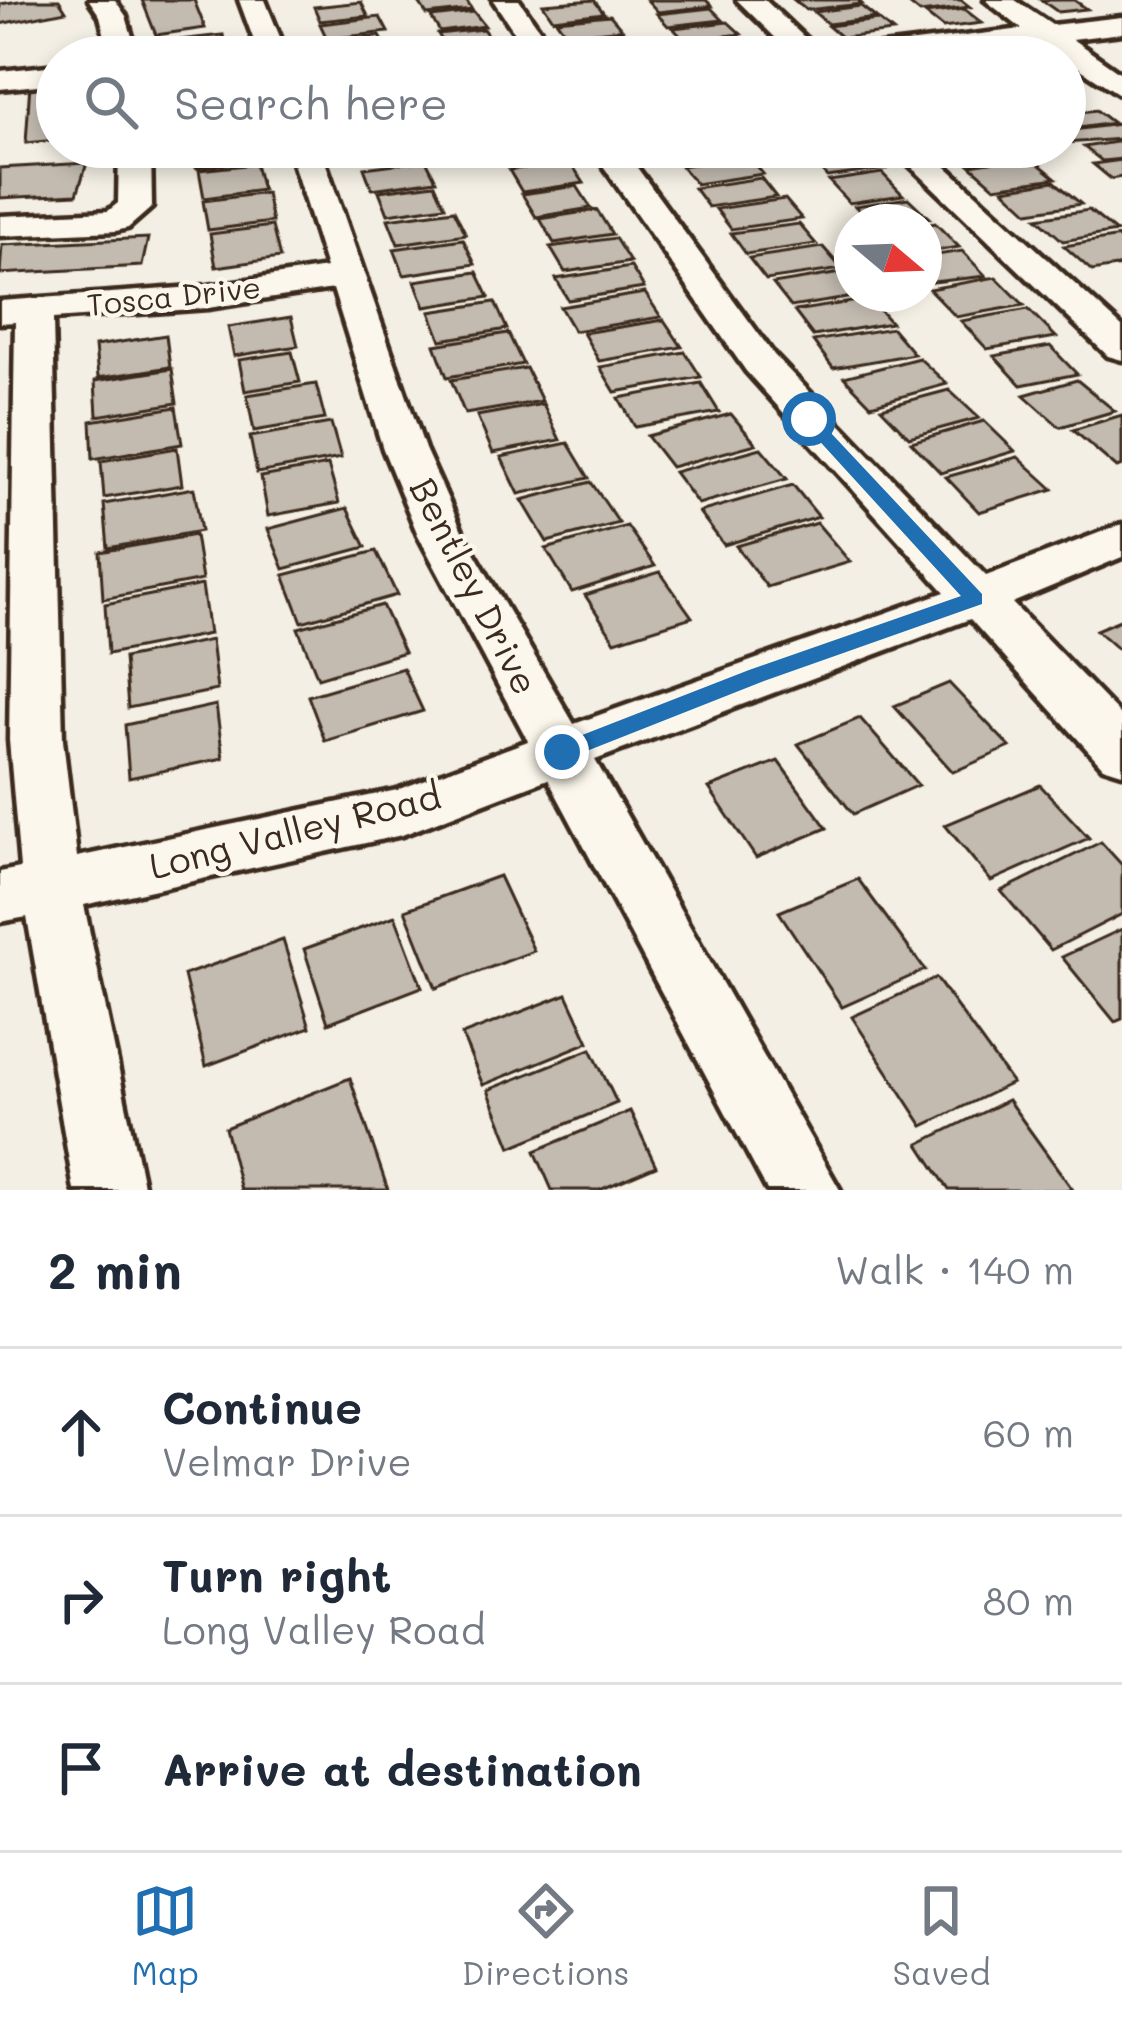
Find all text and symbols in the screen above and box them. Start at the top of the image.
search box [36,36,1086,168]
icon: search [78,69,144,135]
text: Search here [174,73,448,131]
north arrow [834,204,942,312]
street label: Tosca Drive [85,266,263,324]
route start [782,392,836,446]
street label: Bentley Drive [400,469,550,702]
route end [535,725,589,779]
street label: Long Valley Road [144,771,445,889]
text: 2 min [48,1235,182,1302]
text: Walk · 140 m [835,1243,1074,1294]
text: Continue [162,1377,362,1435]
icon: ahead [48,1399,114,1465]
text: 60 m [983,1406,1074,1457]
text: Velmar Drive [162,1435,412,1486]
text: Turn right [162,1545,391,1603]
icon: right [48,1567,114,1633]
text: 80 m [983,1574,1074,1625]
text: Long Valley Road [162,1603,485,1654]
icon: arrive [48,1735,114,1801]
text: Arrive at destination [162,1739,642,1797]
tab: Map [132,1878,199,1993]
tab: Directions [462,1878,629,1993]
tab: Saved [893,1878,990,1993]

